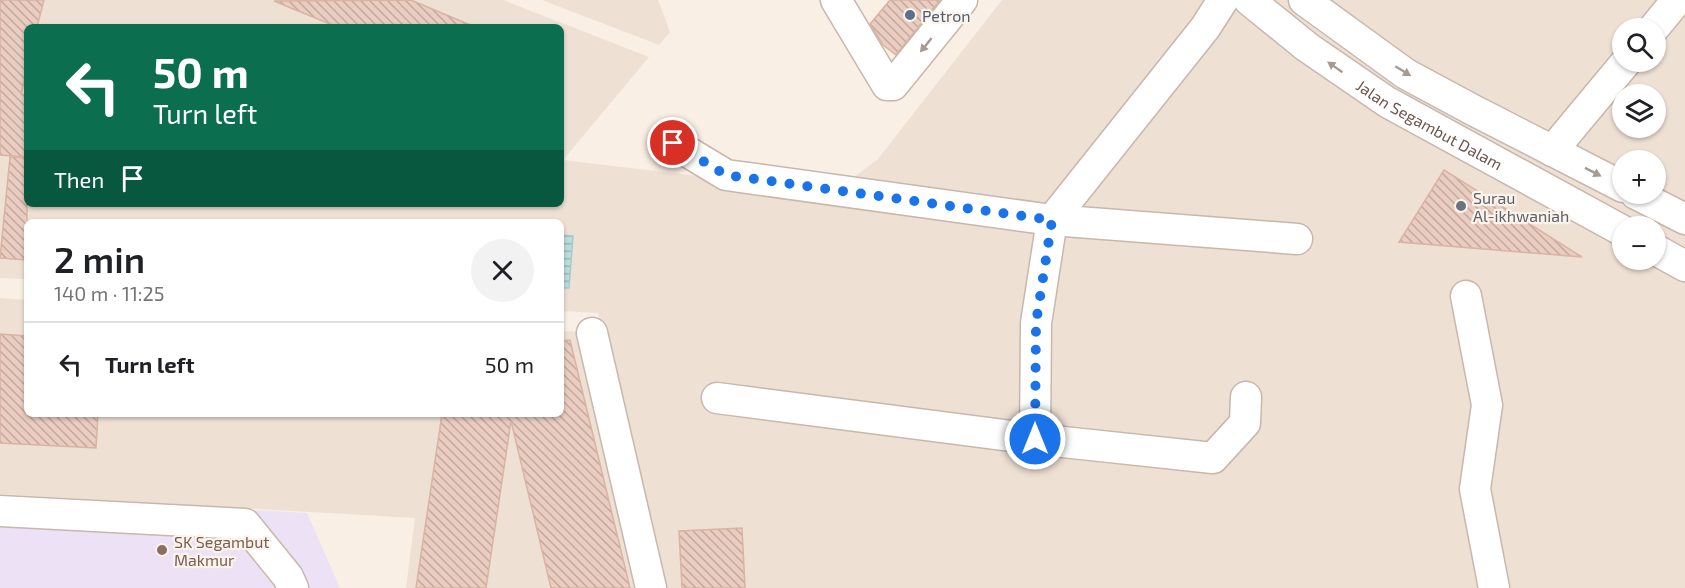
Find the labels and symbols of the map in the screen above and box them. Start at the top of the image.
place label: Petron [922,6,971,25]
marker: Petron [903,8,917,22]
one-way arrow [920,38,932,53]
one-way arrow [1328,61,1344,73]
one-way arrow [1395,65,1411,76]
street label: Jalan Segambut Dalam [1353,75,1506,173]
pin [647,117,698,168]
one-way arrow [1585,168,1602,177]
place label: Surau Al-ikhwaniah [1473,188,1569,225]
marker: Surau Al-ikhwaniah [1454,199,1468,213]
position arrow [1003,407,1067,471]
place label: SK Segambut Makmur [174,532,269,569]
marker: SK Segambut Makmur [155,543,169,557]

